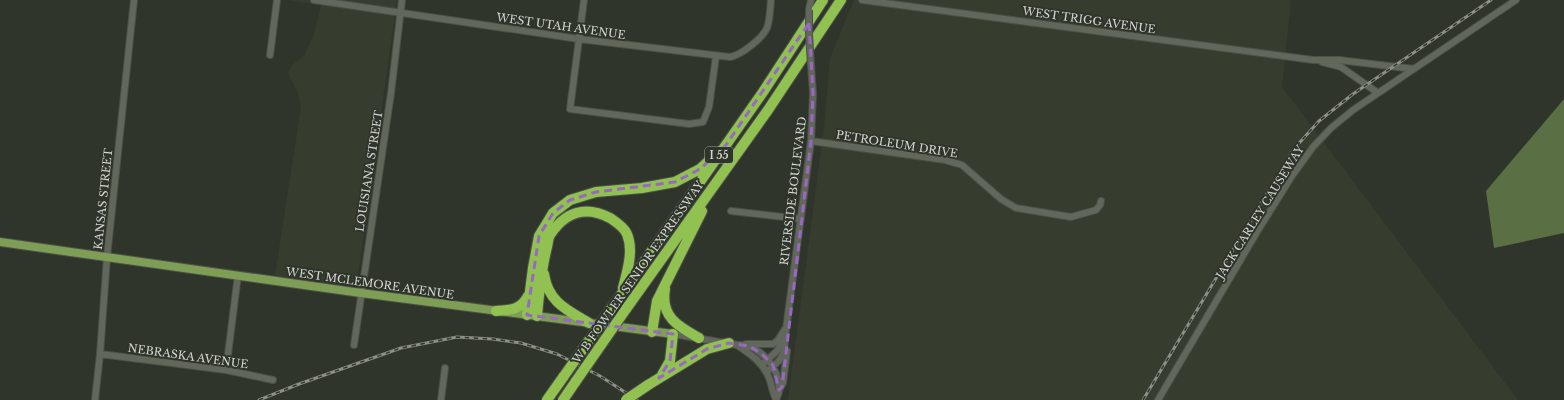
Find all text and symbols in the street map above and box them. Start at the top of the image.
street label: WEST TRIGG AVENUE [1020,4,1157,36]
street label: WEST UTAH AVENUE [495,10,626,42]
street label: LOUISIANA STREET [352,109,386,233]
street label: RIVERSIDE BOULEVARD [777,116,809,266]
street label: PETROLEUM DRIVE [835,127,959,161]
street label: JACK CARLEY CAUSEWAY [1212,142,1307,283]
street label: KANSAS STREET [91,147,115,250]
road number: I 55 [705,147,733,163]
street label: W B FOWLER SENIOR EXPRESSWAY [569,177,707,367]
street label: WEST MCLEMORE AVENUE [284,264,455,302]
street label: NEBRASKA AVENUE [127,341,249,371]

